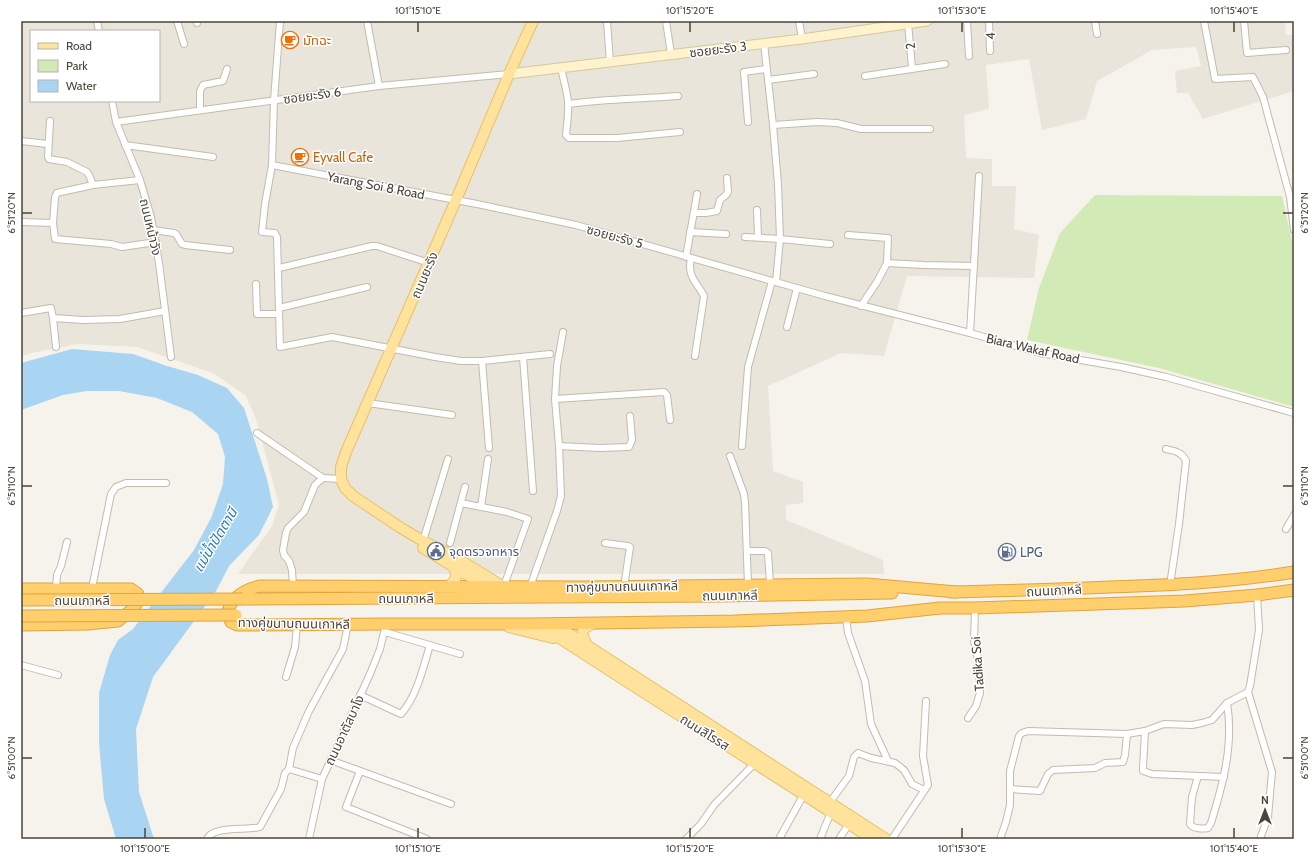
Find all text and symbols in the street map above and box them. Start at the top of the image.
text: 101°15'10"E [395,4,441,17]
text: 101°15'20"E [666,4,714,17]
text: 101°15'30"E [938,4,986,17]
text: 101°15'40"E [1210,4,1259,17]
legend [30,30,160,102]
cafe icon: มัทฉะ [280,30,300,50]
place label: มัทฉะ [303,32,331,48]
street label: 4 [982,32,998,40]
text: Road [66,38,92,53]
street label: ซอยยะรัง 3 [688,38,748,60]
street label: 2 [902,42,918,50]
text: Park [66,58,88,73]
text: Water [66,78,97,93]
street label: ซอยยะรัง 6 [282,83,342,107]
cafe icon: Eyvall Cafe [290,147,310,167]
place label: Eyvall Cafe [313,149,374,165]
street label: Yarang Soi 8 Road [325,168,426,202]
text: 6°51'20"N [5,192,18,234]
text: 6°51'20"N [1298,192,1311,234]
street label: ถนนหน้าวัง [137,197,165,257]
street label: ซอยยะรัง 5 [585,221,645,251]
street label: ถนนยะรัง [407,249,441,301]
street label: Biara Wakaf Road [985,329,1081,367]
text: 6°51'10"N [5,466,18,506]
text: 6°51'10"N [1298,466,1311,506]
water label: แม่น้ำปัตตานี [188,503,242,575]
public building icon: จุดตรวจทหาร [426,541,446,561]
fuel station icon: LPG [997,542,1017,562]
place label: จุดตรวจทหาร [449,543,519,559]
place label: LPG [1020,544,1043,560]
street label: ทางคู่ขนานถนนเกาหลี [566,577,678,595]
street label: ถนนเกาหลี [1026,581,1082,599]
street label: ถนนเกาหลี [702,587,758,603]
street label: ถนนเกาหลี [378,590,434,606]
street label: ถนนเกาหลี [54,592,110,608]
street label: ทางคู่ขนานถนนเกาหลี [238,614,350,632]
street label: Tadika Soi [967,636,987,692]
street label: ถนนอาตัสบาโง [321,692,367,768]
street label: ถนนสิโรรส [677,711,733,753]
text: 6°51'00"N [5,736,18,780]
text: 6°51'00"N [1298,736,1311,780]
north arrow [1245,790,1285,830]
text: N [1261,793,1269,807]
text: 101°15'00"E [120,842,170,855]
text: 101°15'10"E [395,842,441,855]
text: 101°15'20"E [666,842,714,855]
text: 101°15'30"E [938,842,986,855]
text: 101°15'40"E [1210,842,1259,855]

